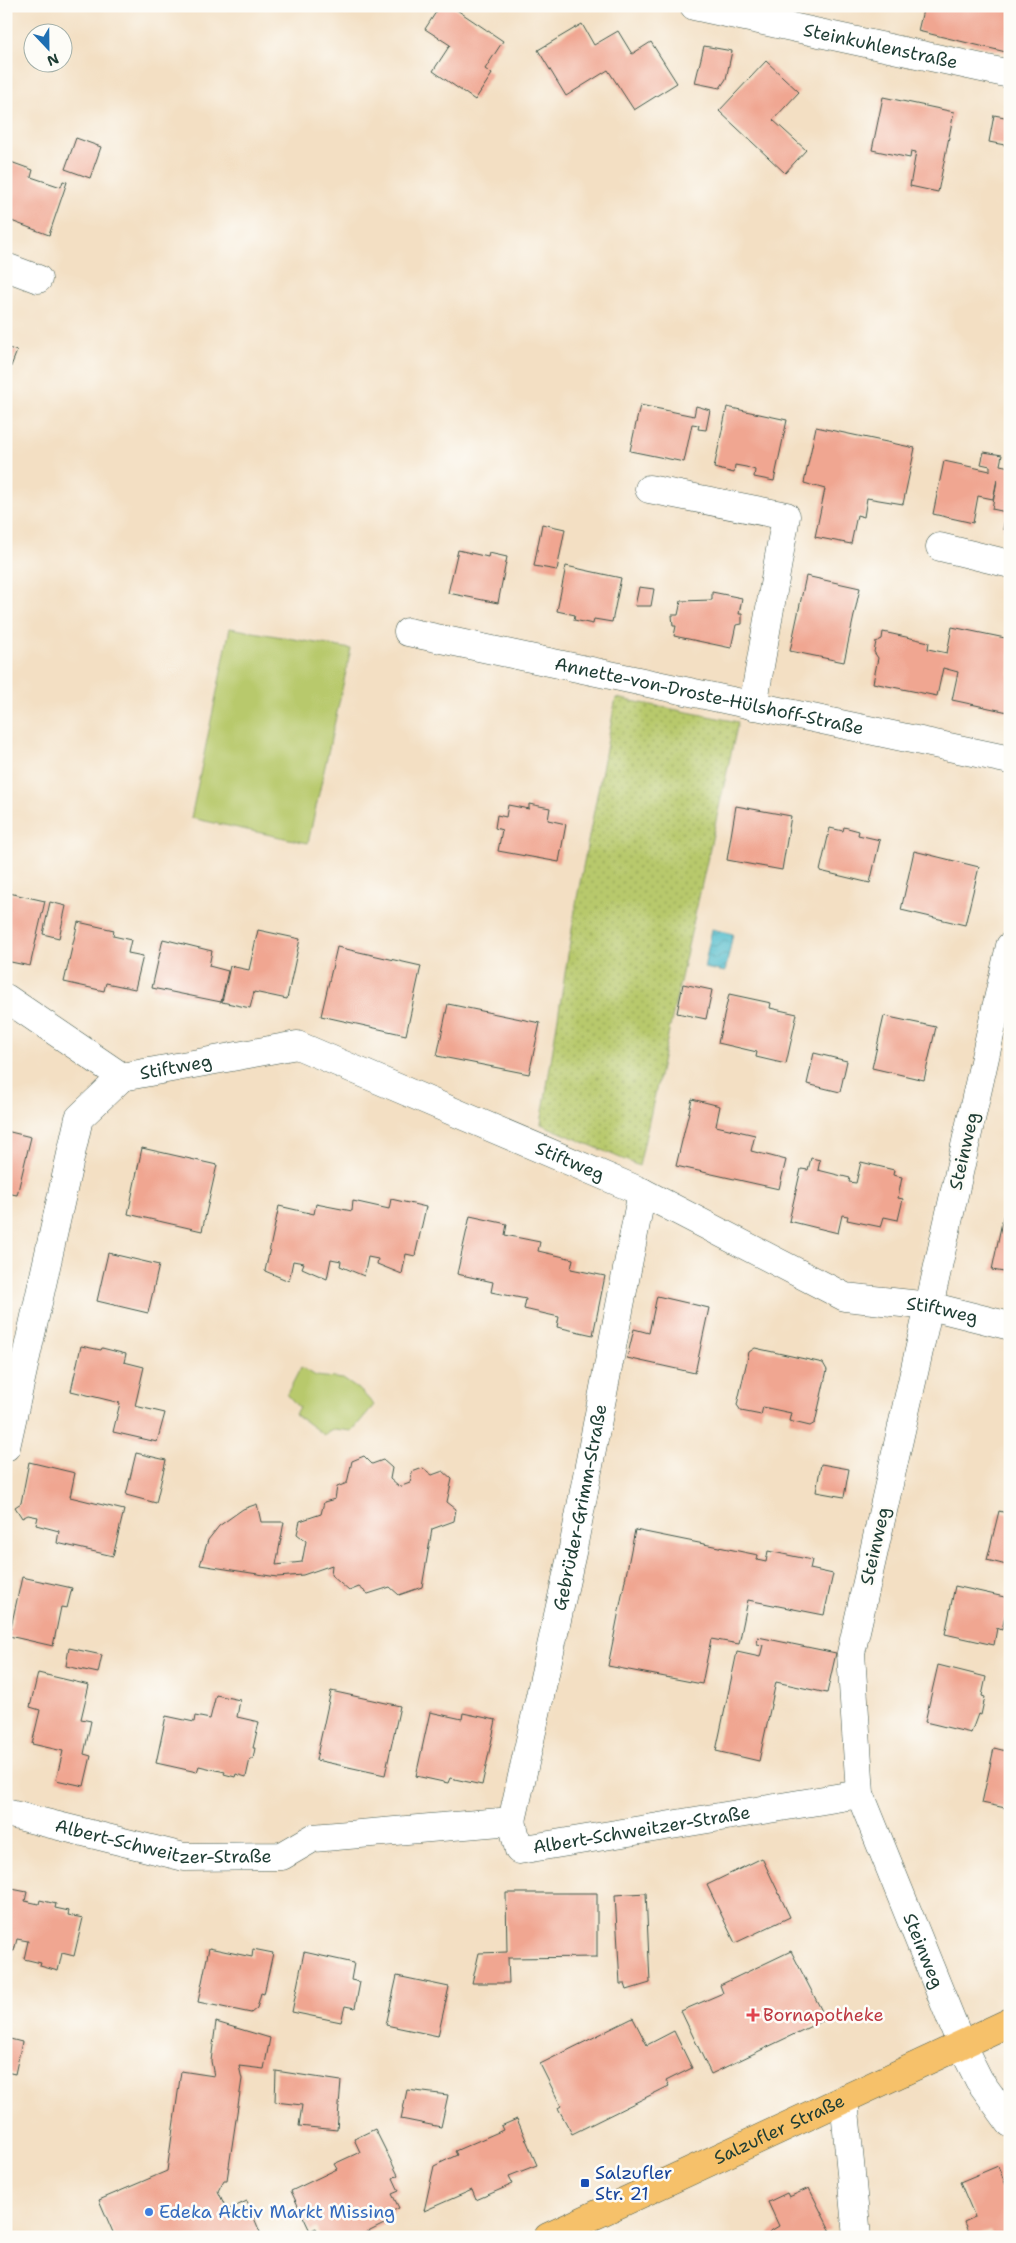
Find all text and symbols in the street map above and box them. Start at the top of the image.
street label: Steinkuhlenstraße [801,18,960,74]
north arrow [22,22,72,72]
text: N [44,50,61,70]
street label: Annette-von-Droste-Hülshoff-Straße [553,652,866,741]
street label: Stiftweg [138,1049,214,1086]
street label: Steinweg [943,1110,985,1192]
street label: Stiftweg [532,1136,608,1187]
street label: Stiftweg [905,1292,981,1330]
street label: Gebrüder-Grimm-Straße [547,1402,613,1613]
street label: Steinweg [854,1505,896,1587]
street label: Albert-Schweitzer-Straße [531,1800,752,1860]
street label: Albert-Schweitzer-Straße [53,1814,272,1869]
street label: Steinweg [897,1909,949,1992]
place label: Bornapotheke [763,2003,884,2027]
marker: Bornapotheke [747,2009,759,2021]
street label: Salzufler Straße [710,2089,848,2170]
place label: Salzufler Str. 21 [595,2161,672,2206]
marker: Salzufler Str. 21 [579,2177,591,2189]
place label: Edeka Aktiv Markt Missing [159,2200,395,2224]
marker: Edeka Aktiv Markt Missing [143,2206,155,2218]

